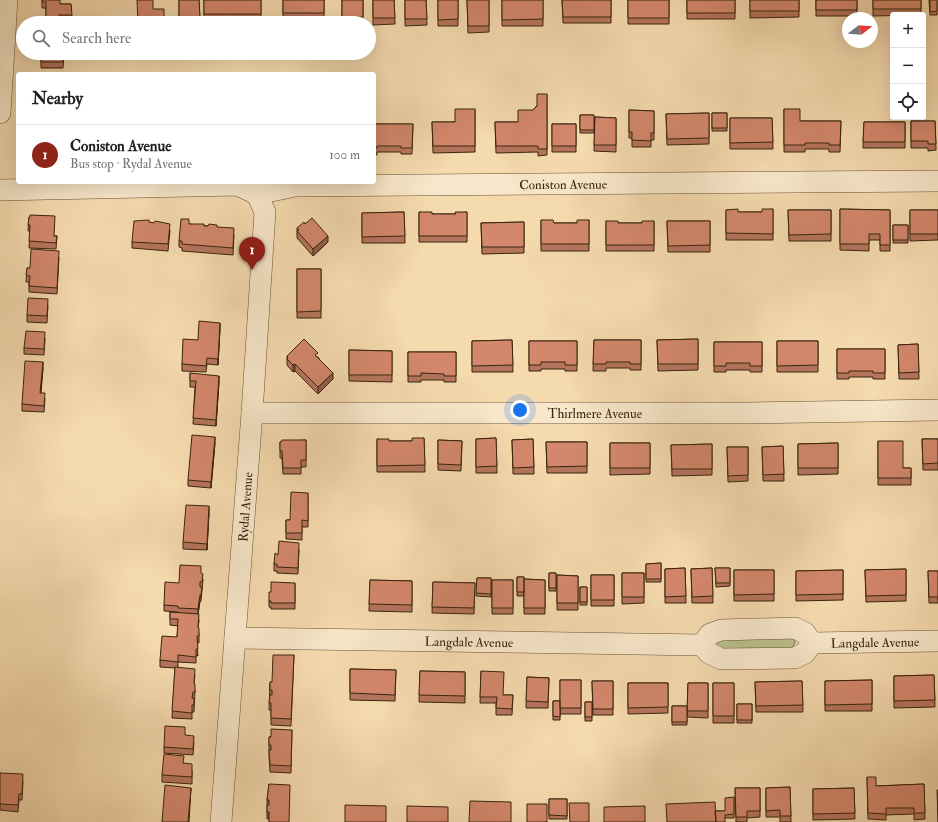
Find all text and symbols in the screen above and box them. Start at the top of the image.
north arrow [842,12,878,48]
map controls [890,12,926,120]
button: + [890,12,926,48]
search box [16,16,376,60]
icon: search [30,27,52,49]
text: Search here [62,29,131,48]
button: − [890,48,926,84]
button: locate [890,84,926,120]
text: Nearby [32,88,83,109]
text: Coniston Avenue [70,137,171,156]
text: 1 [43,147,47,163]
text: 100 m [329,147,360,163]
text: Bus stop · Rydal Avenue [70,156,192,172]
street label: Coniston Avenue [519,177,608,193]
pin: 1 [239,237,265,270]
your location [510,400,530,420]
street label: Thirlmere Avenue [548,406,643,422]
street label: Rydal Avenue [235,471,257,543]
street label: Langdale Avenue [424,634,514,651]
street label: Langdale Avenue [830,634,920,652]

